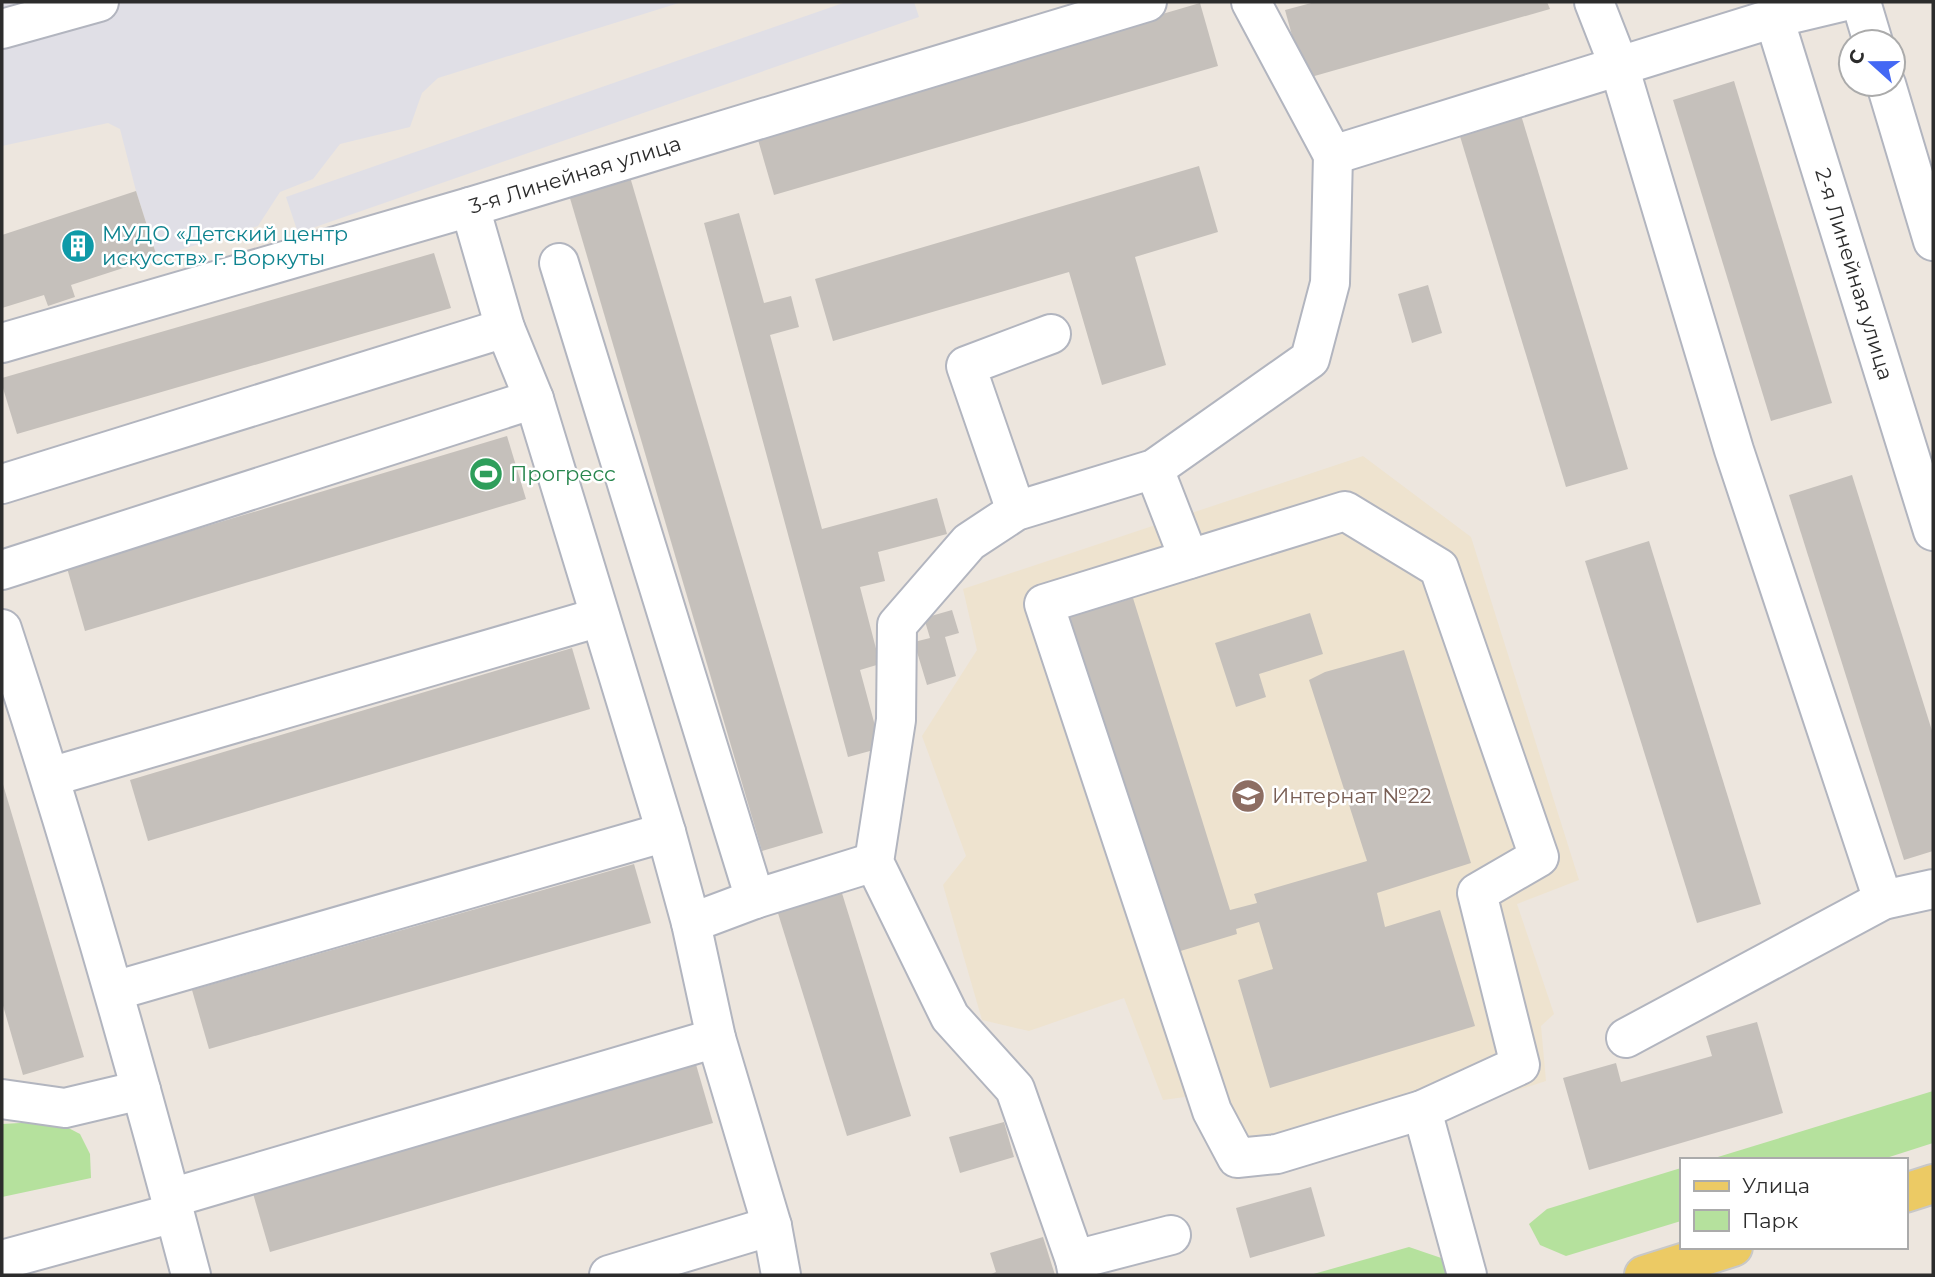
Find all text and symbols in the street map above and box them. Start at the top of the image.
north arrow [1837,28,1907,98]
text: С [1843,46,1870,68]
street label: 3-я Линейная улица [466,130,684,219]
street label: 2-я Линейная улица [1810,165,1899,383]
place label: МУДО «Детский центр искусств» г. Воркуты [102,221,348,270]
building icon: МУДО «Детский центр искусств» г. Воркуты [59,227,97,265]
sports icon: Прогресс [467,455,505,493]
place label: Прогресс [510,461,616,486]
school or university icon: Интернат №22 [1229,777,1267,815]
place label: Интернат №22 [1272,783,1432,808]
legend [1680,1158,1907,1249]
text: Улица [1742,1173,1810,1198]
text: Парк [1742,1208,1798,1233]

